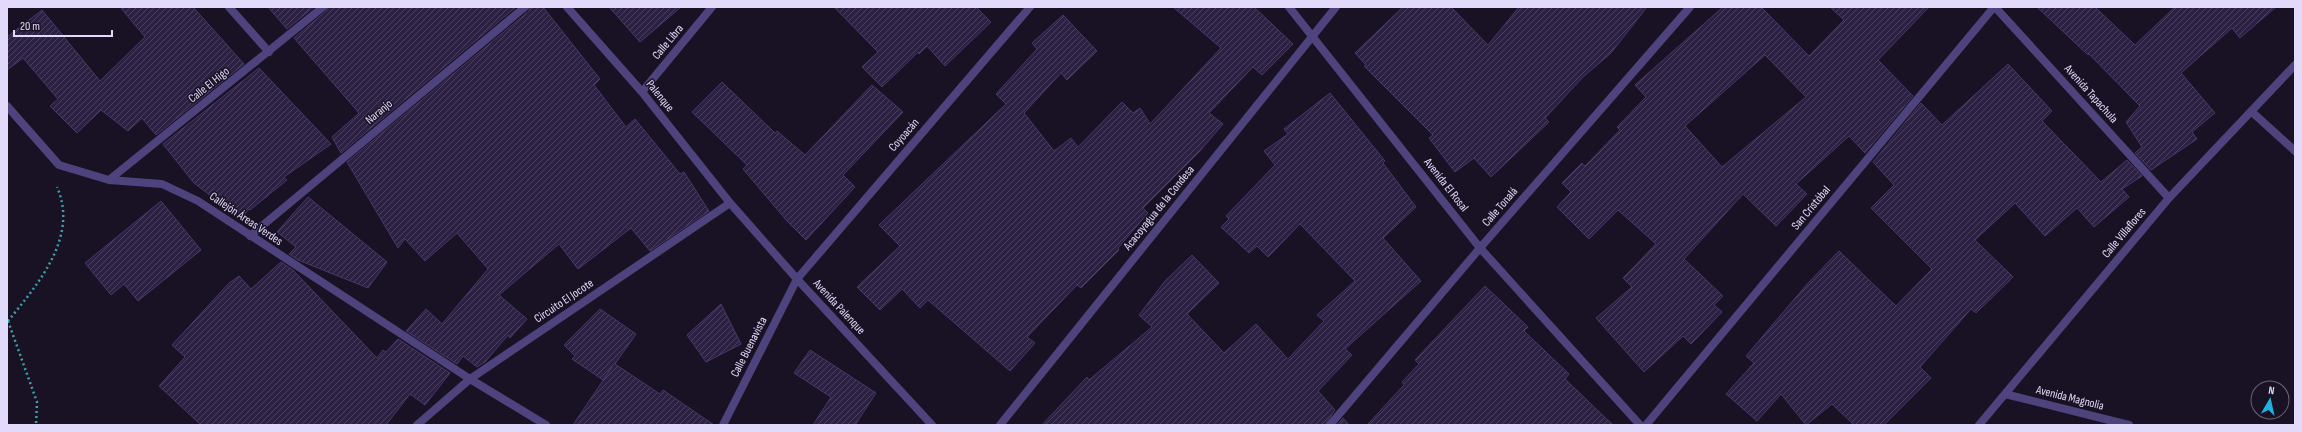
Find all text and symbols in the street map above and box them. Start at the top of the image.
scale bar [14,12,112,38]
text: 20 m [20,19,40,34]
street label: Calle Libra [649,21,687,63]
street label: Avenida Tapachula [2060,61,2121,127]
street label: Calle El Higo [185,64,233,106]
street label: Palenque [643,77,677,115]
street label: Naranjo [362,96,396,128]
street label: Coyoacán [886,115,922,155]
street label: Avenida El Rosal [1420,154,1472,215]
street label: Acacoyagua de la Condesa [1120,162,1198,254]
street label: San Cristóbal [1788,183,1834,233]
street label: Calle Tonalá [1479,184,1521,230]
street label: Callejón Áreas Verdes [206,189,286,249]
street label: Calle Villaflores [2099,205,2149,261]
street label: Circuito El Jocote [531,276,597,326]
street label: Avenida Palenque [809,276,868,338]
street label: Calle Buenavista [727,314,771,380]
north arrow [2250,380,2290,420]
street label: Avenida Magnolia [2034,382,2106,414]
text: N [2268,384,2276,398]

